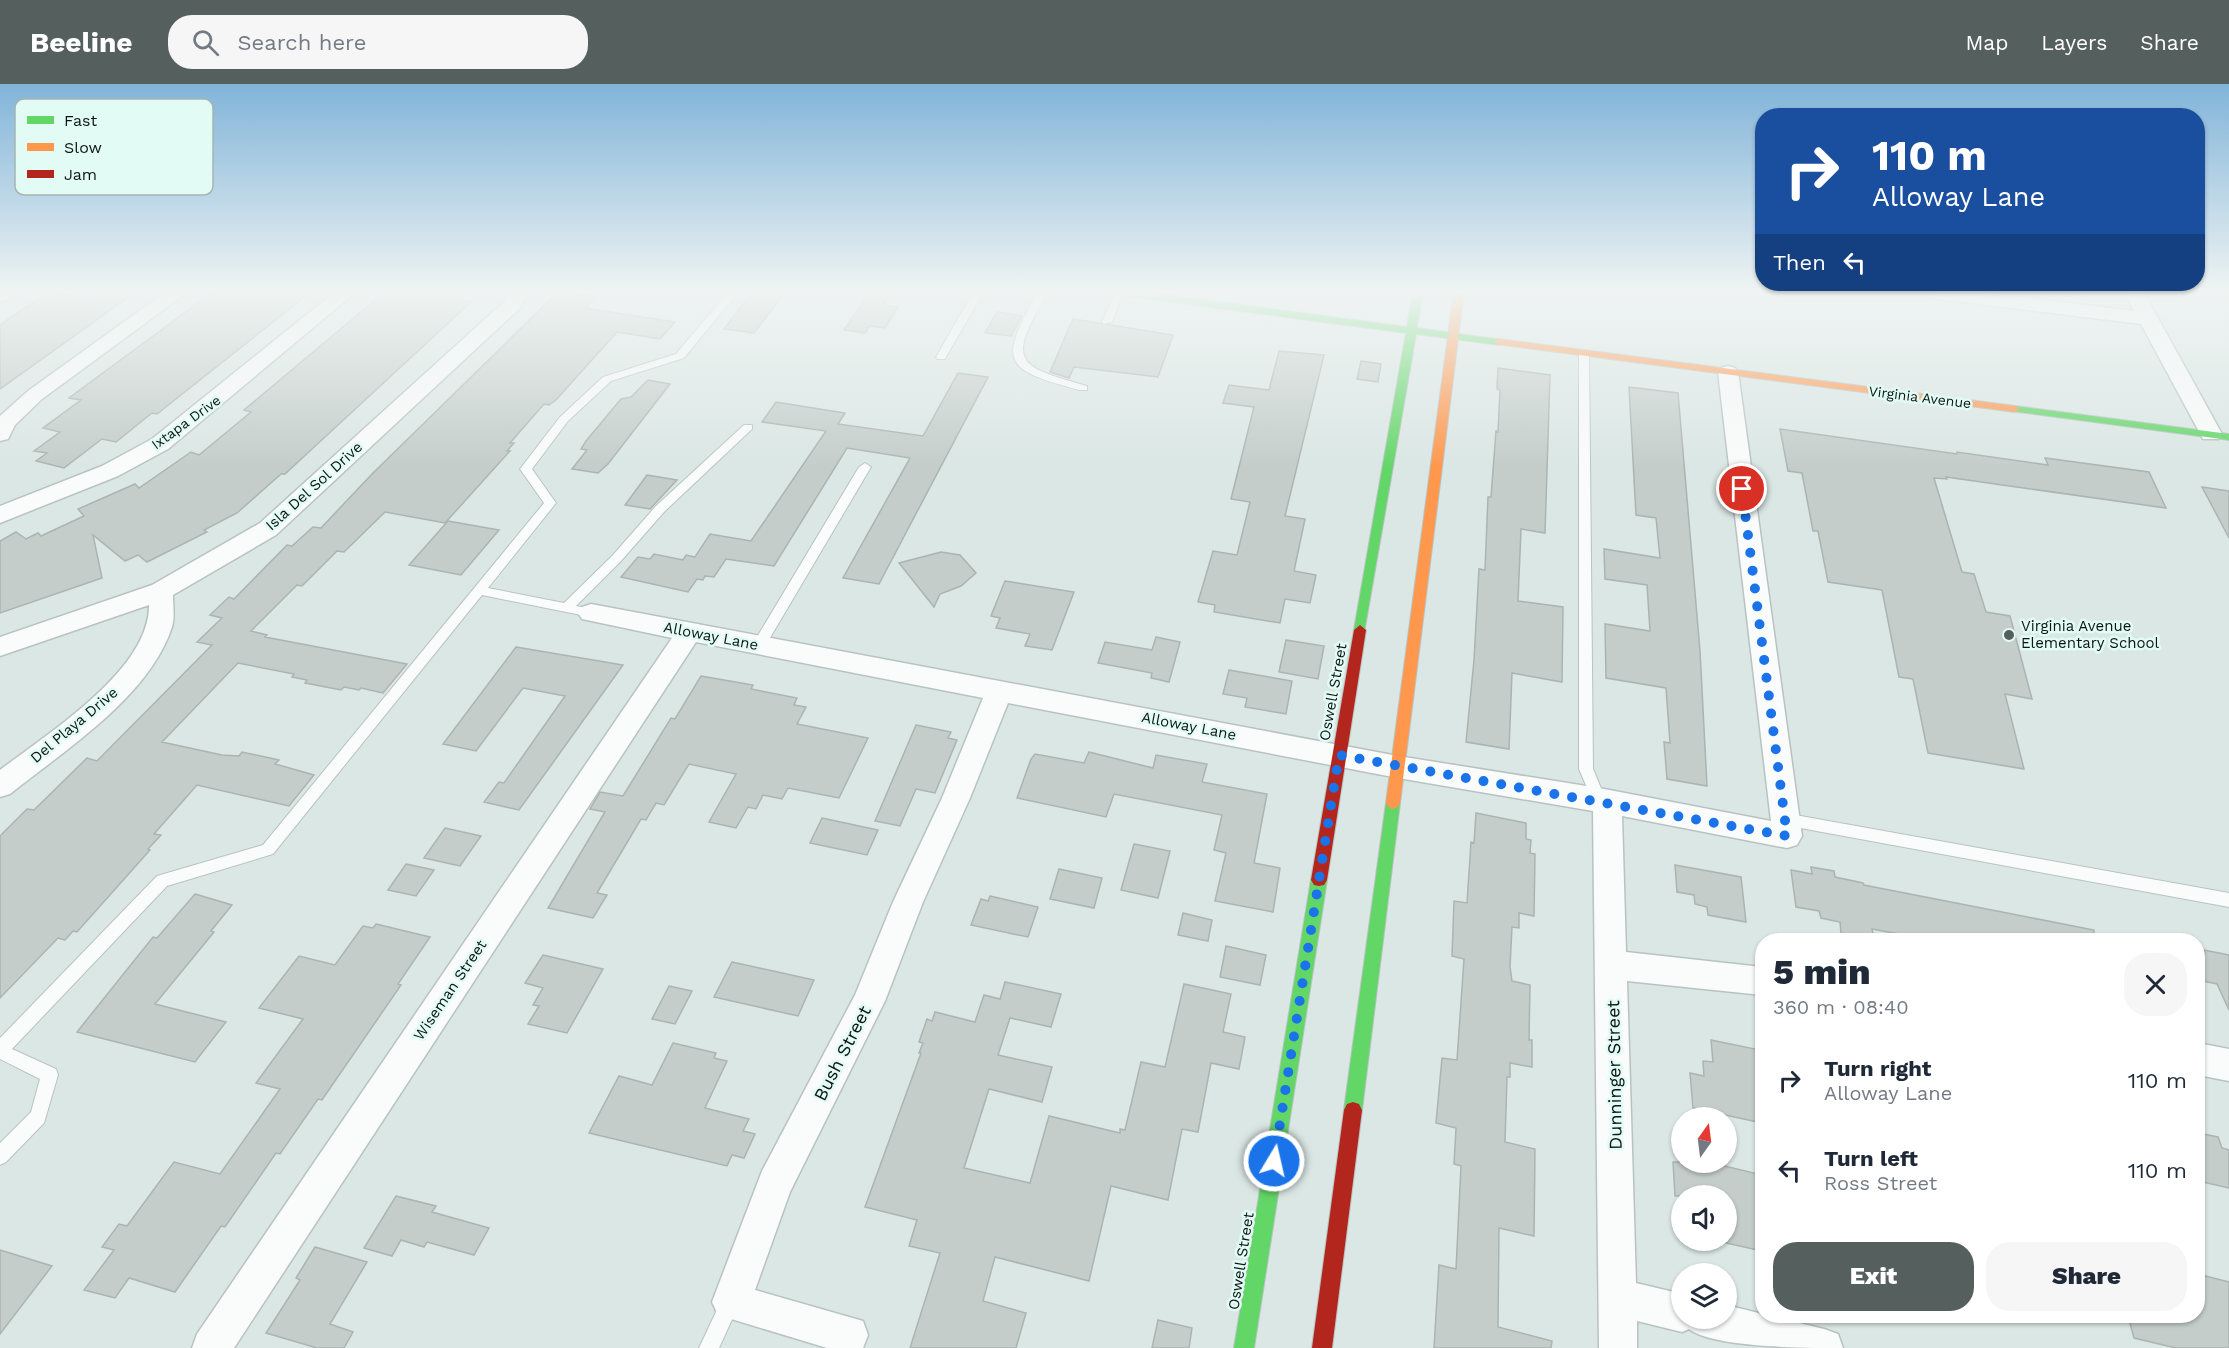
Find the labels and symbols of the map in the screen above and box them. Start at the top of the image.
legend [15,99,213,195]
text: Fast [64,111,97,130]
text: Slow [64,138,102,157]
text: Jam [64,165,97,184]
street label: Virginia Avenue [1868,383,1972,411]
street label: Ixtapa Drive [148,392,224,452]
street label: Isla Del Sol Drive [262,438,366,534]
pin [1716,463,1767,514]
place label: Virginia Avenue Elementary School [2021,617,2160,652]
street label: Alloway Lane [662,618,760,654]
marker: Virginia Avenue Elementary School [2002,628,2016,642]
street label: Oswell Street [1316,641,1351,742]
street label: Del Playa Drive [27,683,121,767]
street label: Alloway Lane [1140,708,1238,744]
street label: Wiseman Street [410,936,491,1044]
street label: Dunninger Street [1602,1000,1626,1150]
street label: Bush Street [809,1002,875,1104]
north arrow [1671,1107,1737,1173]
position arrow [1242,1129,1306,1193]
street label: Oswell Street [1224,1210,1258,1311]

